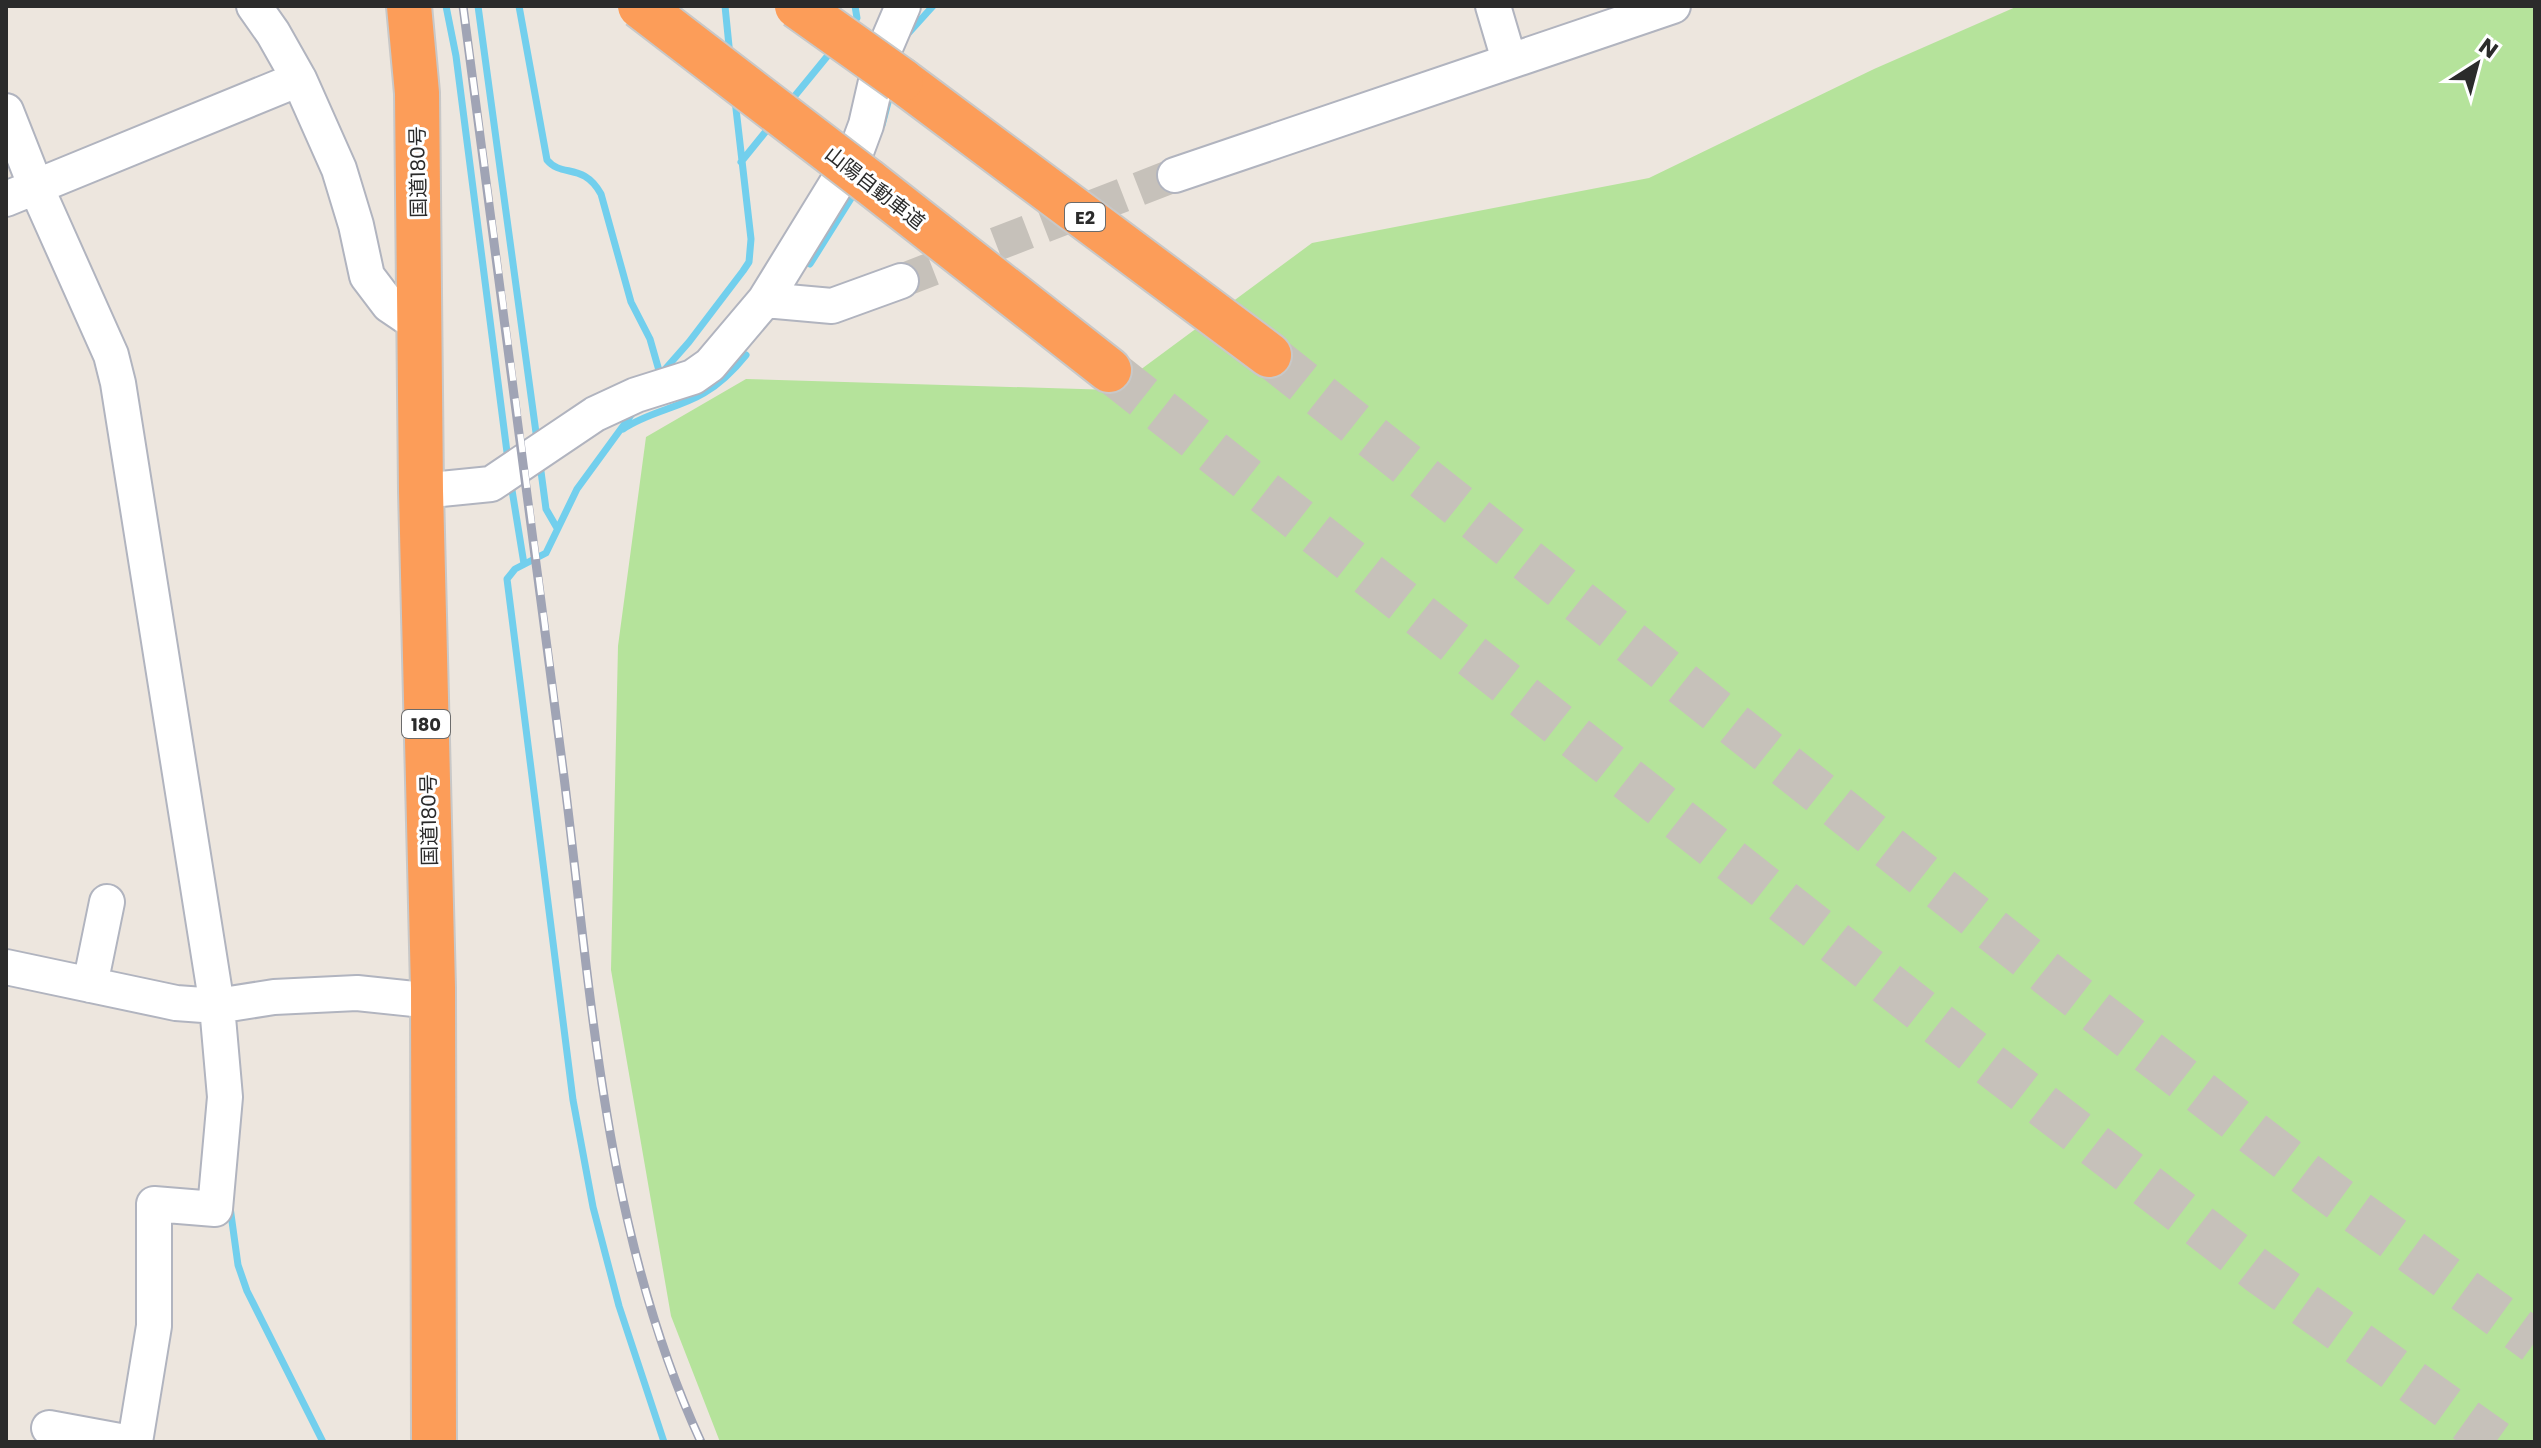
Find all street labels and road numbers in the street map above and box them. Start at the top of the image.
street label: 国道180号 [403,126,433,218]
street label: 山陽自動車道 [819,140,931,236]
road number: E2 [1065,203,1105,231]
road number: 180 [402,710,450,738]
street label: 国道180号 [414,774,444,866]

